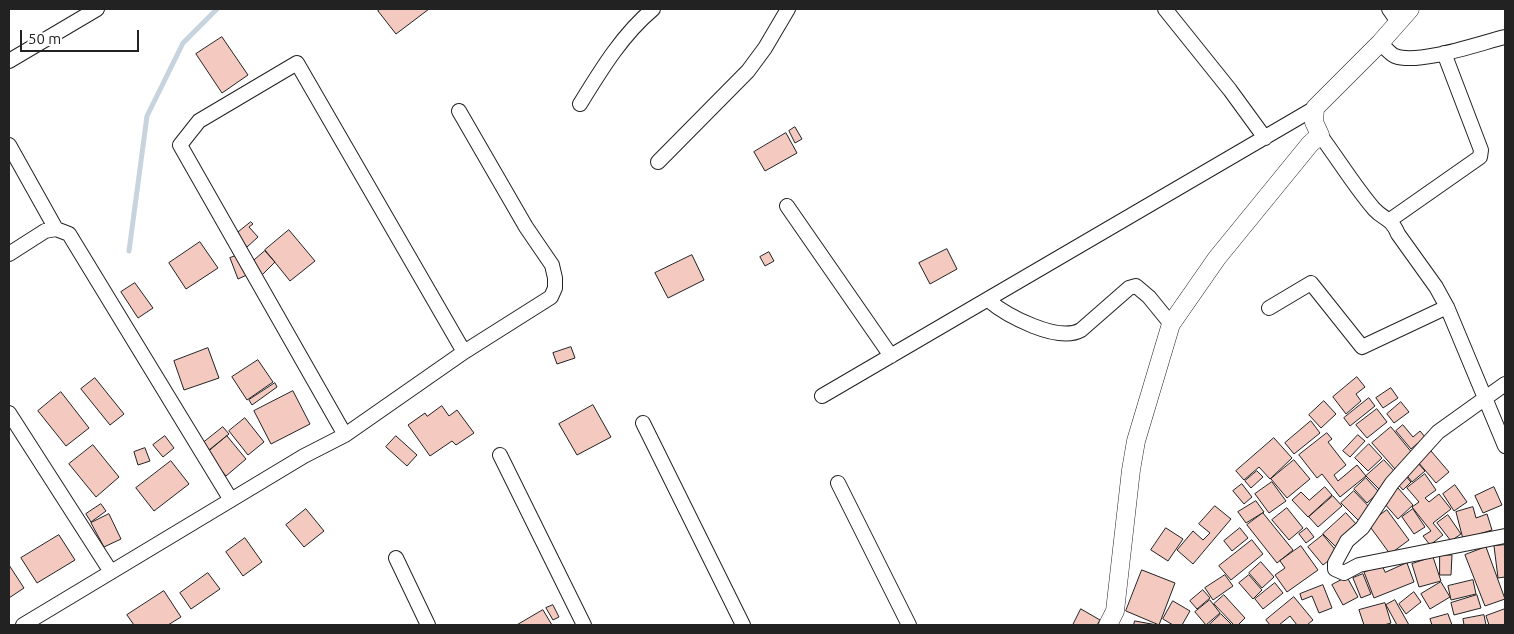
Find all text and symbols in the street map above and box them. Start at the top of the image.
scale bar [22,20,141,52]
text: 50 m [28,30,61,47]

